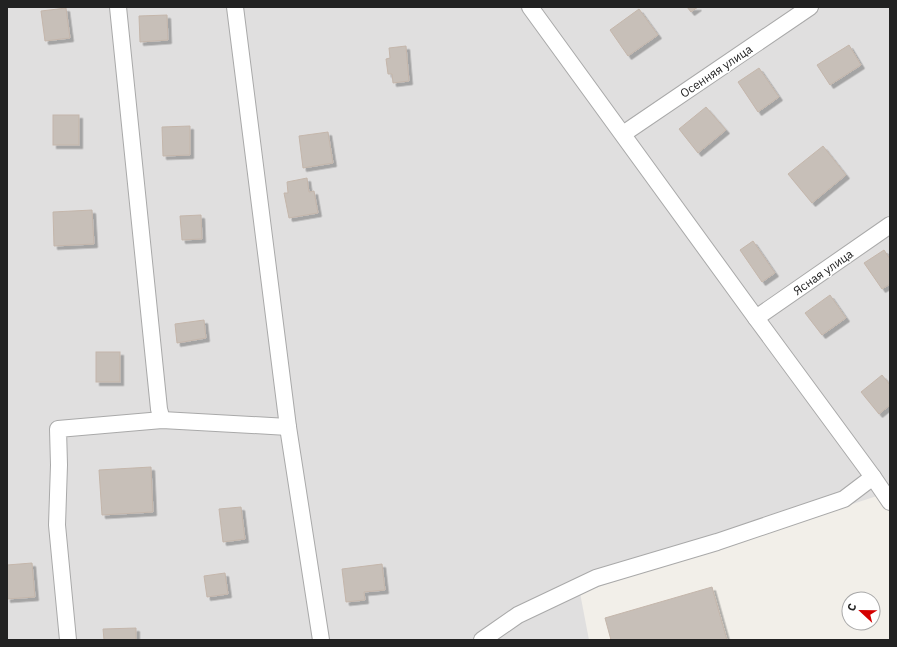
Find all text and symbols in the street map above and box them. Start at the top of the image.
street label: Осенняя улица [677,41,756,101]
street label: Ясная улица [790,246,856,298]
north arrow [841,591,881,631]
text: С [844,601,860,613]

